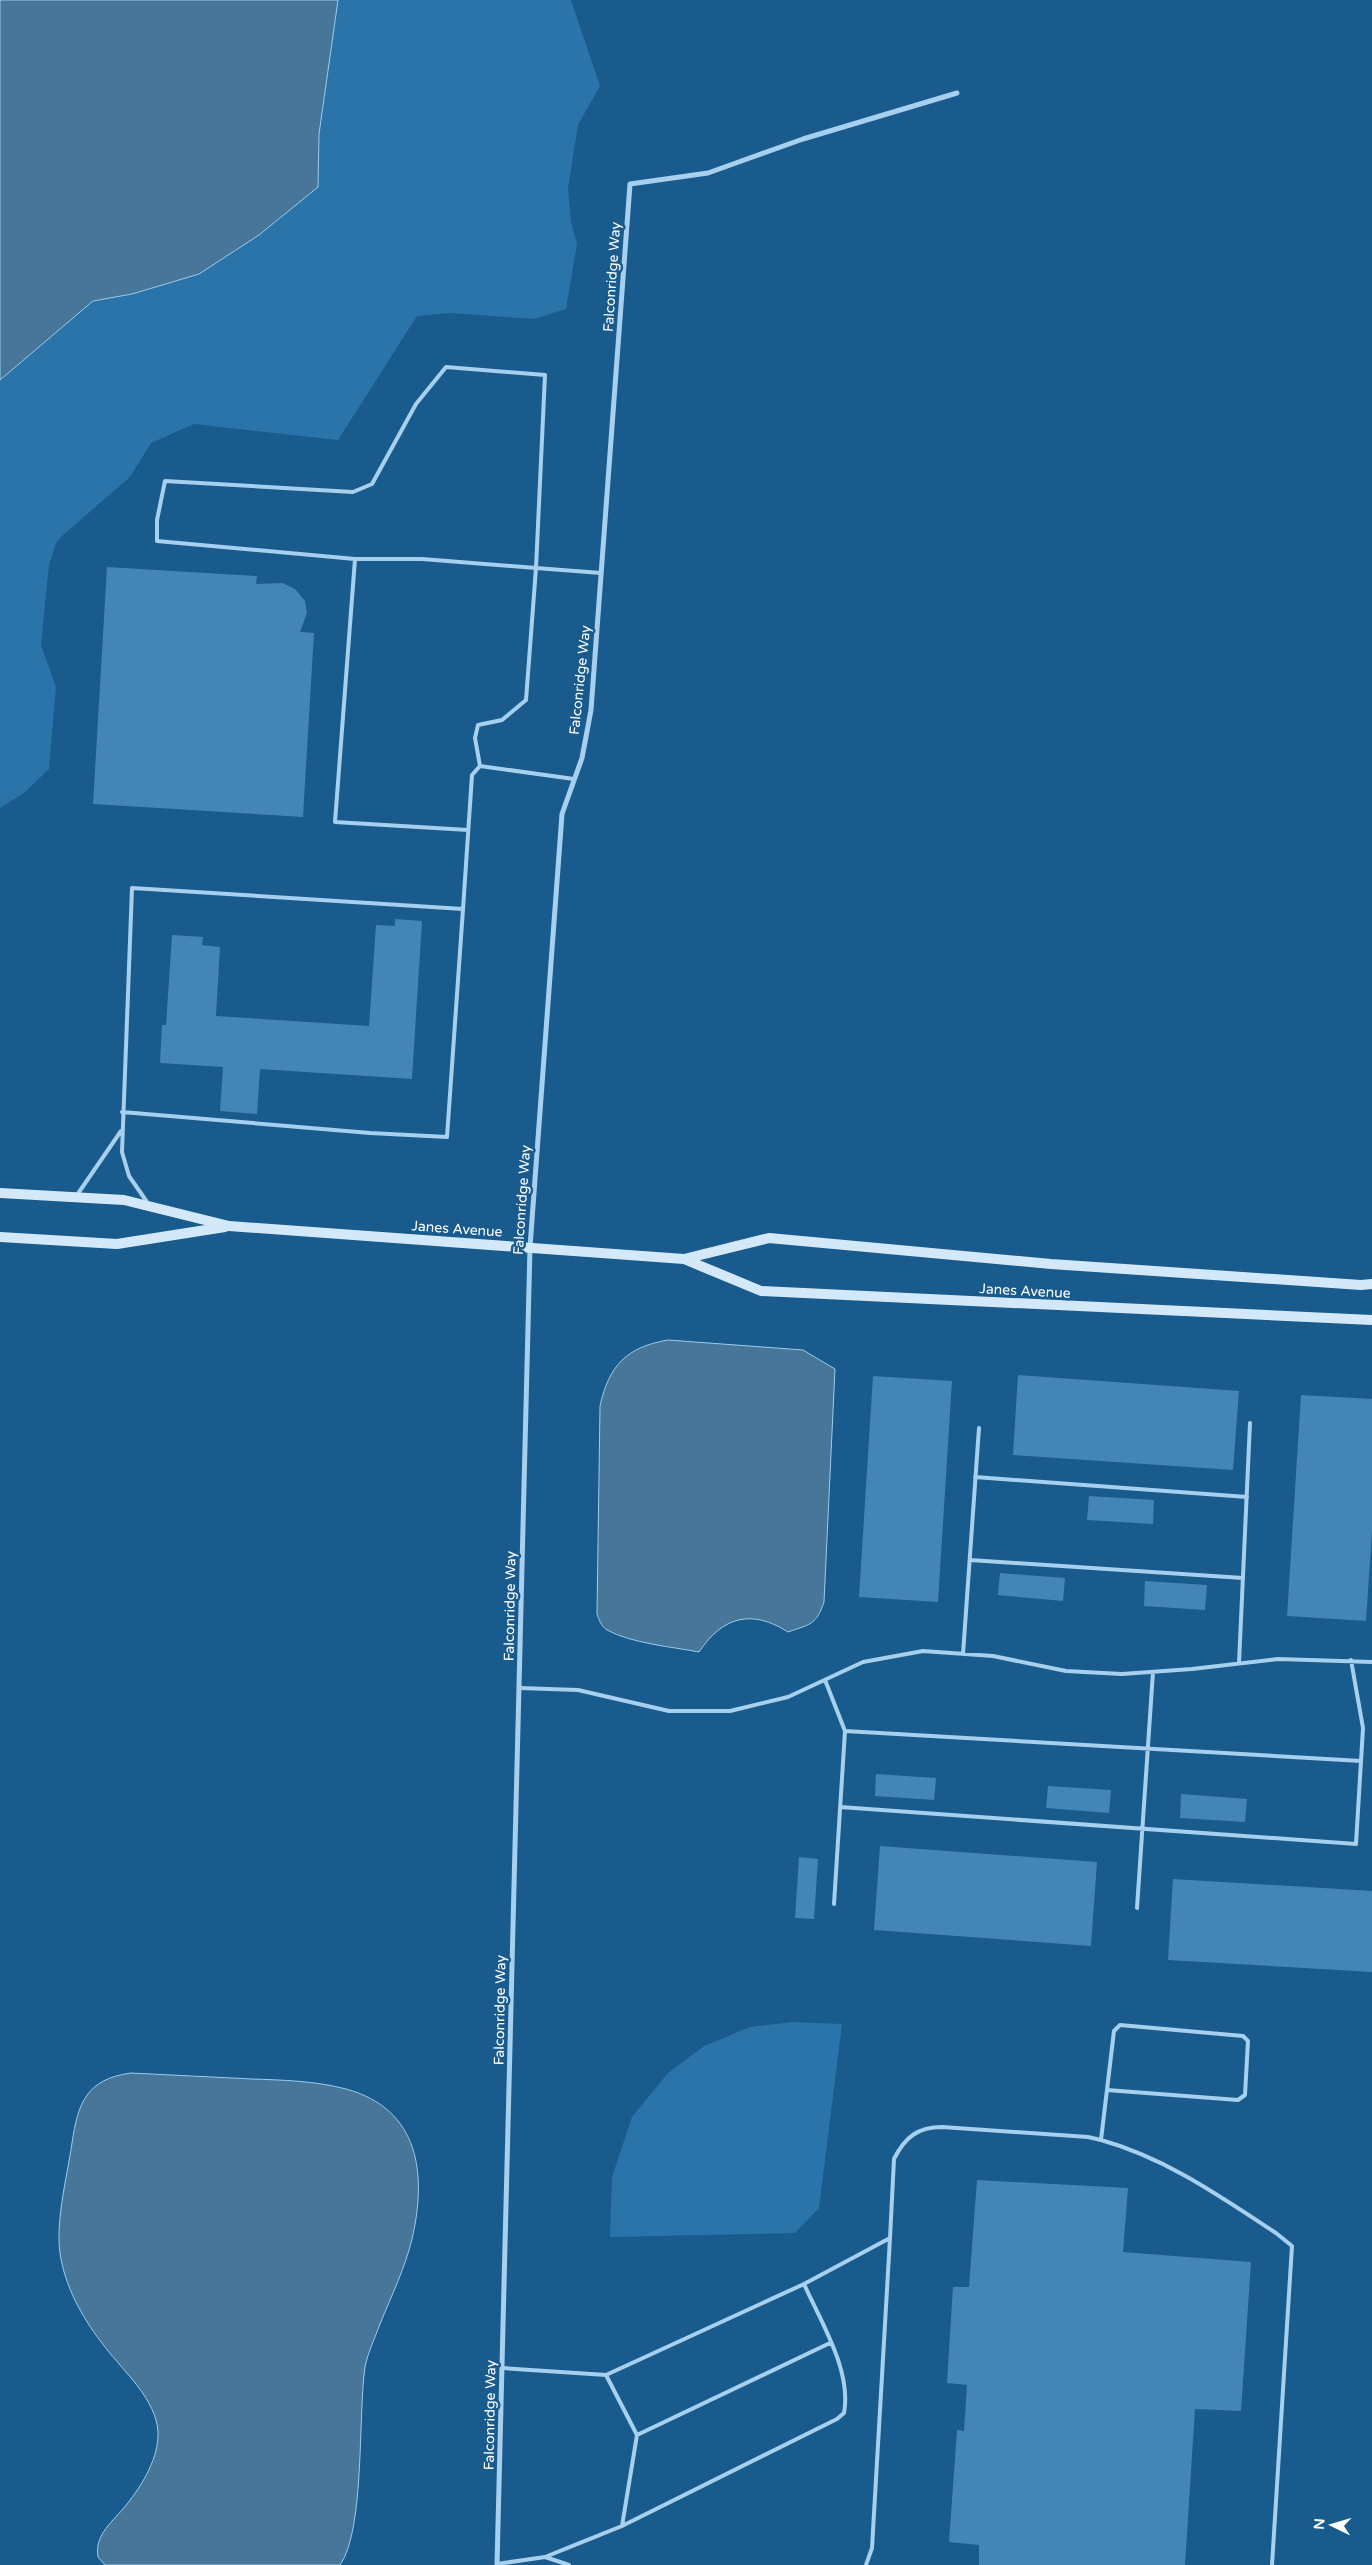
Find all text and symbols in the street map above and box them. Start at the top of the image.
street label: Falconridge Way [600,221,624,333]
street label: Falconridge Way [566,624,594,736]
street label: Falconridge Way [510,1144,534,1256]
street label: Janes Avenue [411,1217,503,1241]
street label: Janes Avenue [979,1280,1071,1302]
street label: Falconridge Way [501,1550,519,1661]
street label: Falconridge Way [491,1954,509,2065]
street label: Falconridge Way [481,2359,499,2470]
north arrow [1307,2500,1357,2550]
text: N [1311,2518,1329,2530]

